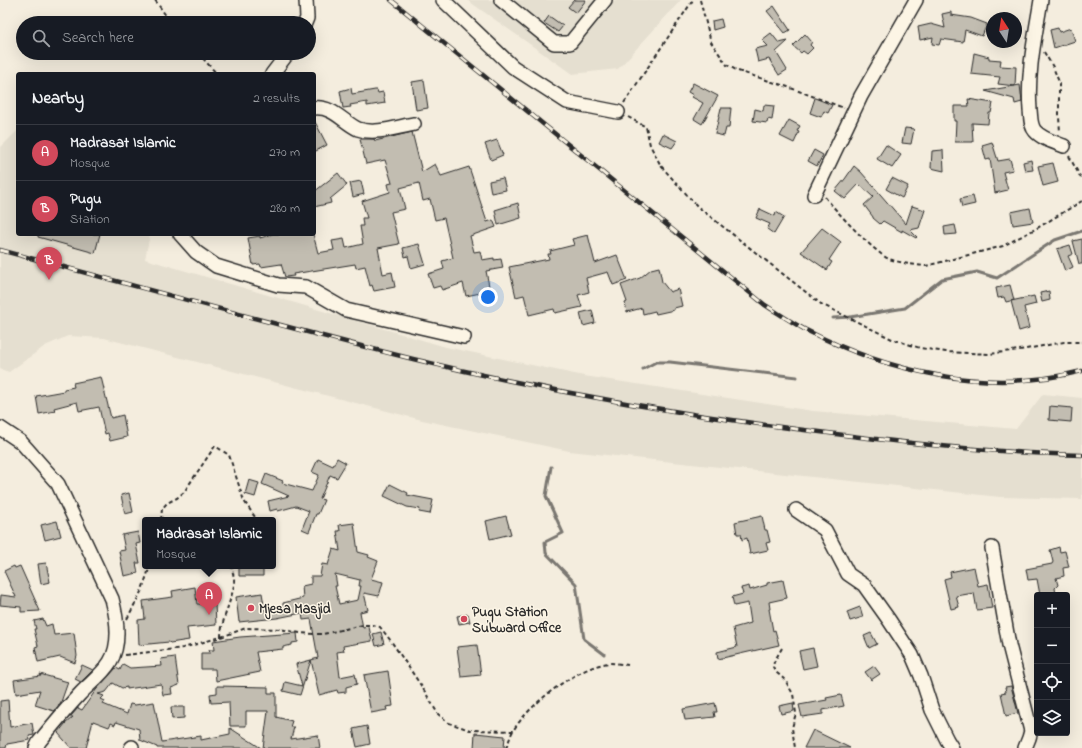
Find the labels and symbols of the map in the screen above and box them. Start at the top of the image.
north arrow [986,12,1022,48]
pin: B [36,247,62,280]
your location [478,287,498,307]
pin: A [196,582,222,615]
place label: Mjesa Masjid [259,599,331,620]
place label: Pugu Station Subward Office [472,602,562,639]
marker: Mjesa Masjid [246,603,256,613]
marker: Pugu Station Subward Office [459,614,469,624]

